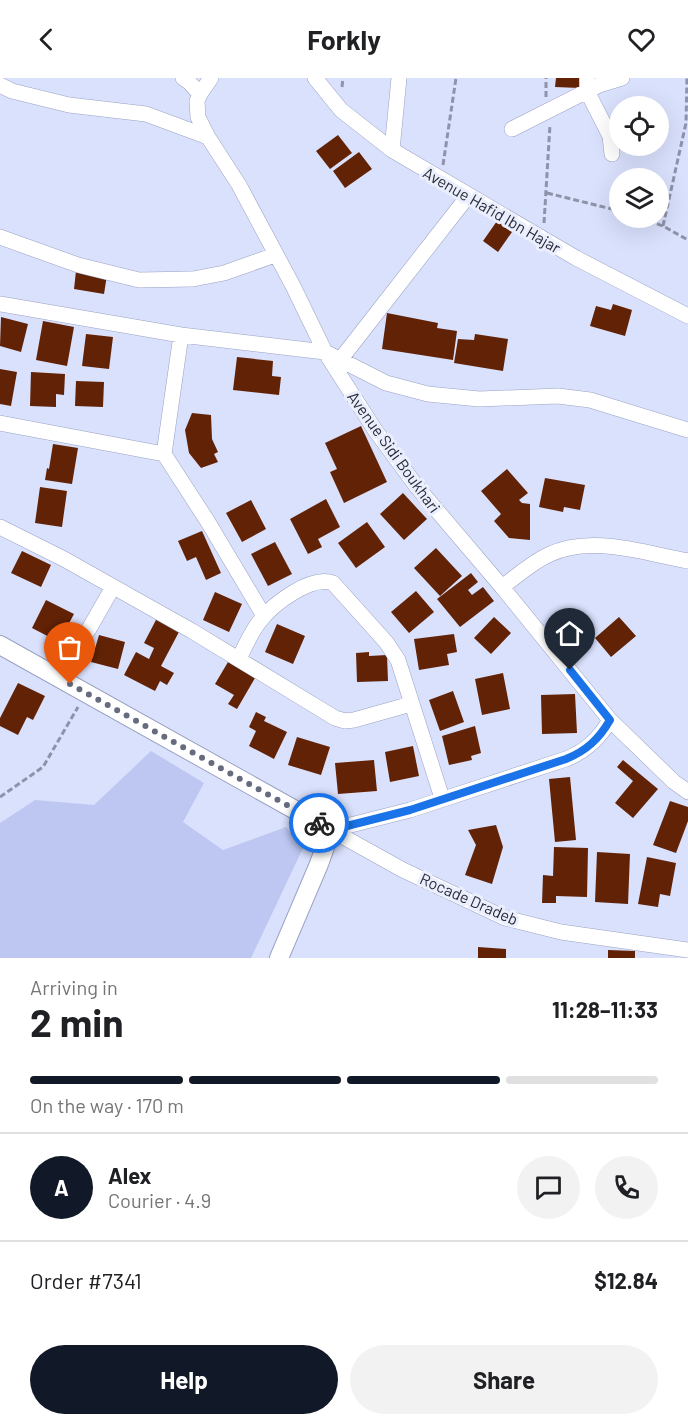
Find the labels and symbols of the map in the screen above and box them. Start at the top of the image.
street label: Avenue Hafid Ibn Hajar [420,162,565,257]
street label: Avenue Sidi Boukhari [344,387,445,516]
pin [544,608,595,670]
pin [44,622,95,684]
courier [289,793,349,853]
street label: Rocade Dradeb [417,868,521,929]

